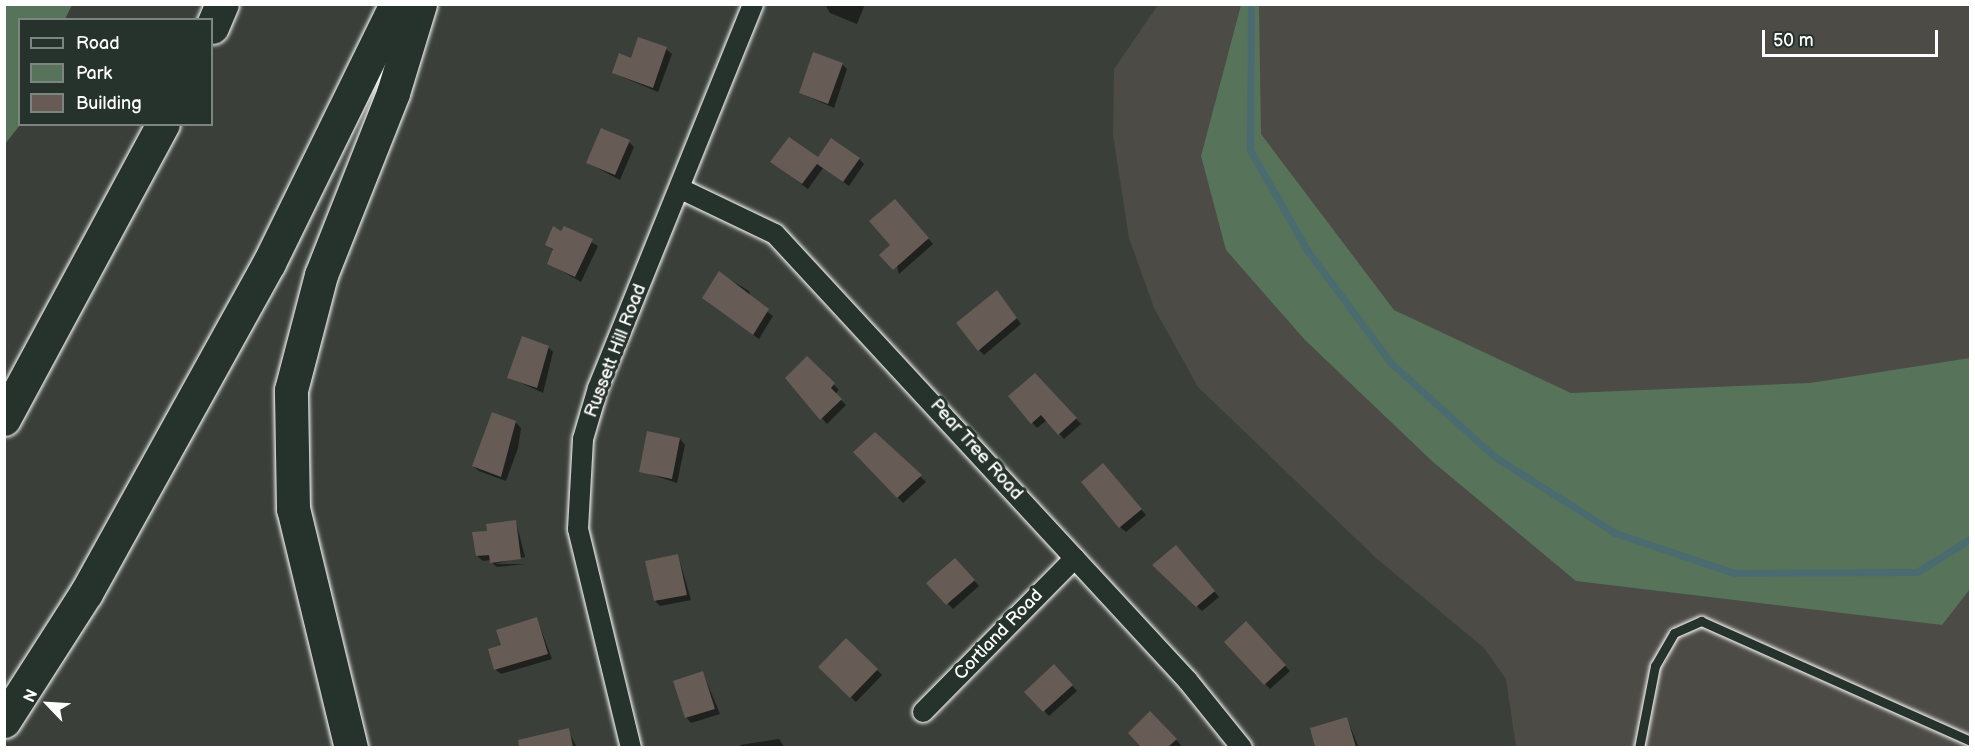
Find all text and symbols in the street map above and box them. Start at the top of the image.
legend [18,18,213,126]
scale bar [1765,18,1940,56]
text: 50 m [1773,30,1814,51]
text: Road [76,33,120,54]
text: Park [76,63,112,84]
text: Building [76,93,142,114]
street label: Russett Hill Road [581,281,651,421]
street label: Pear Tree Road [925,395,1027,505]
street label: Cortland Road [950,585,1048,685]
north arrow [18,674,78,734]
text: N [20,687,42,706]

